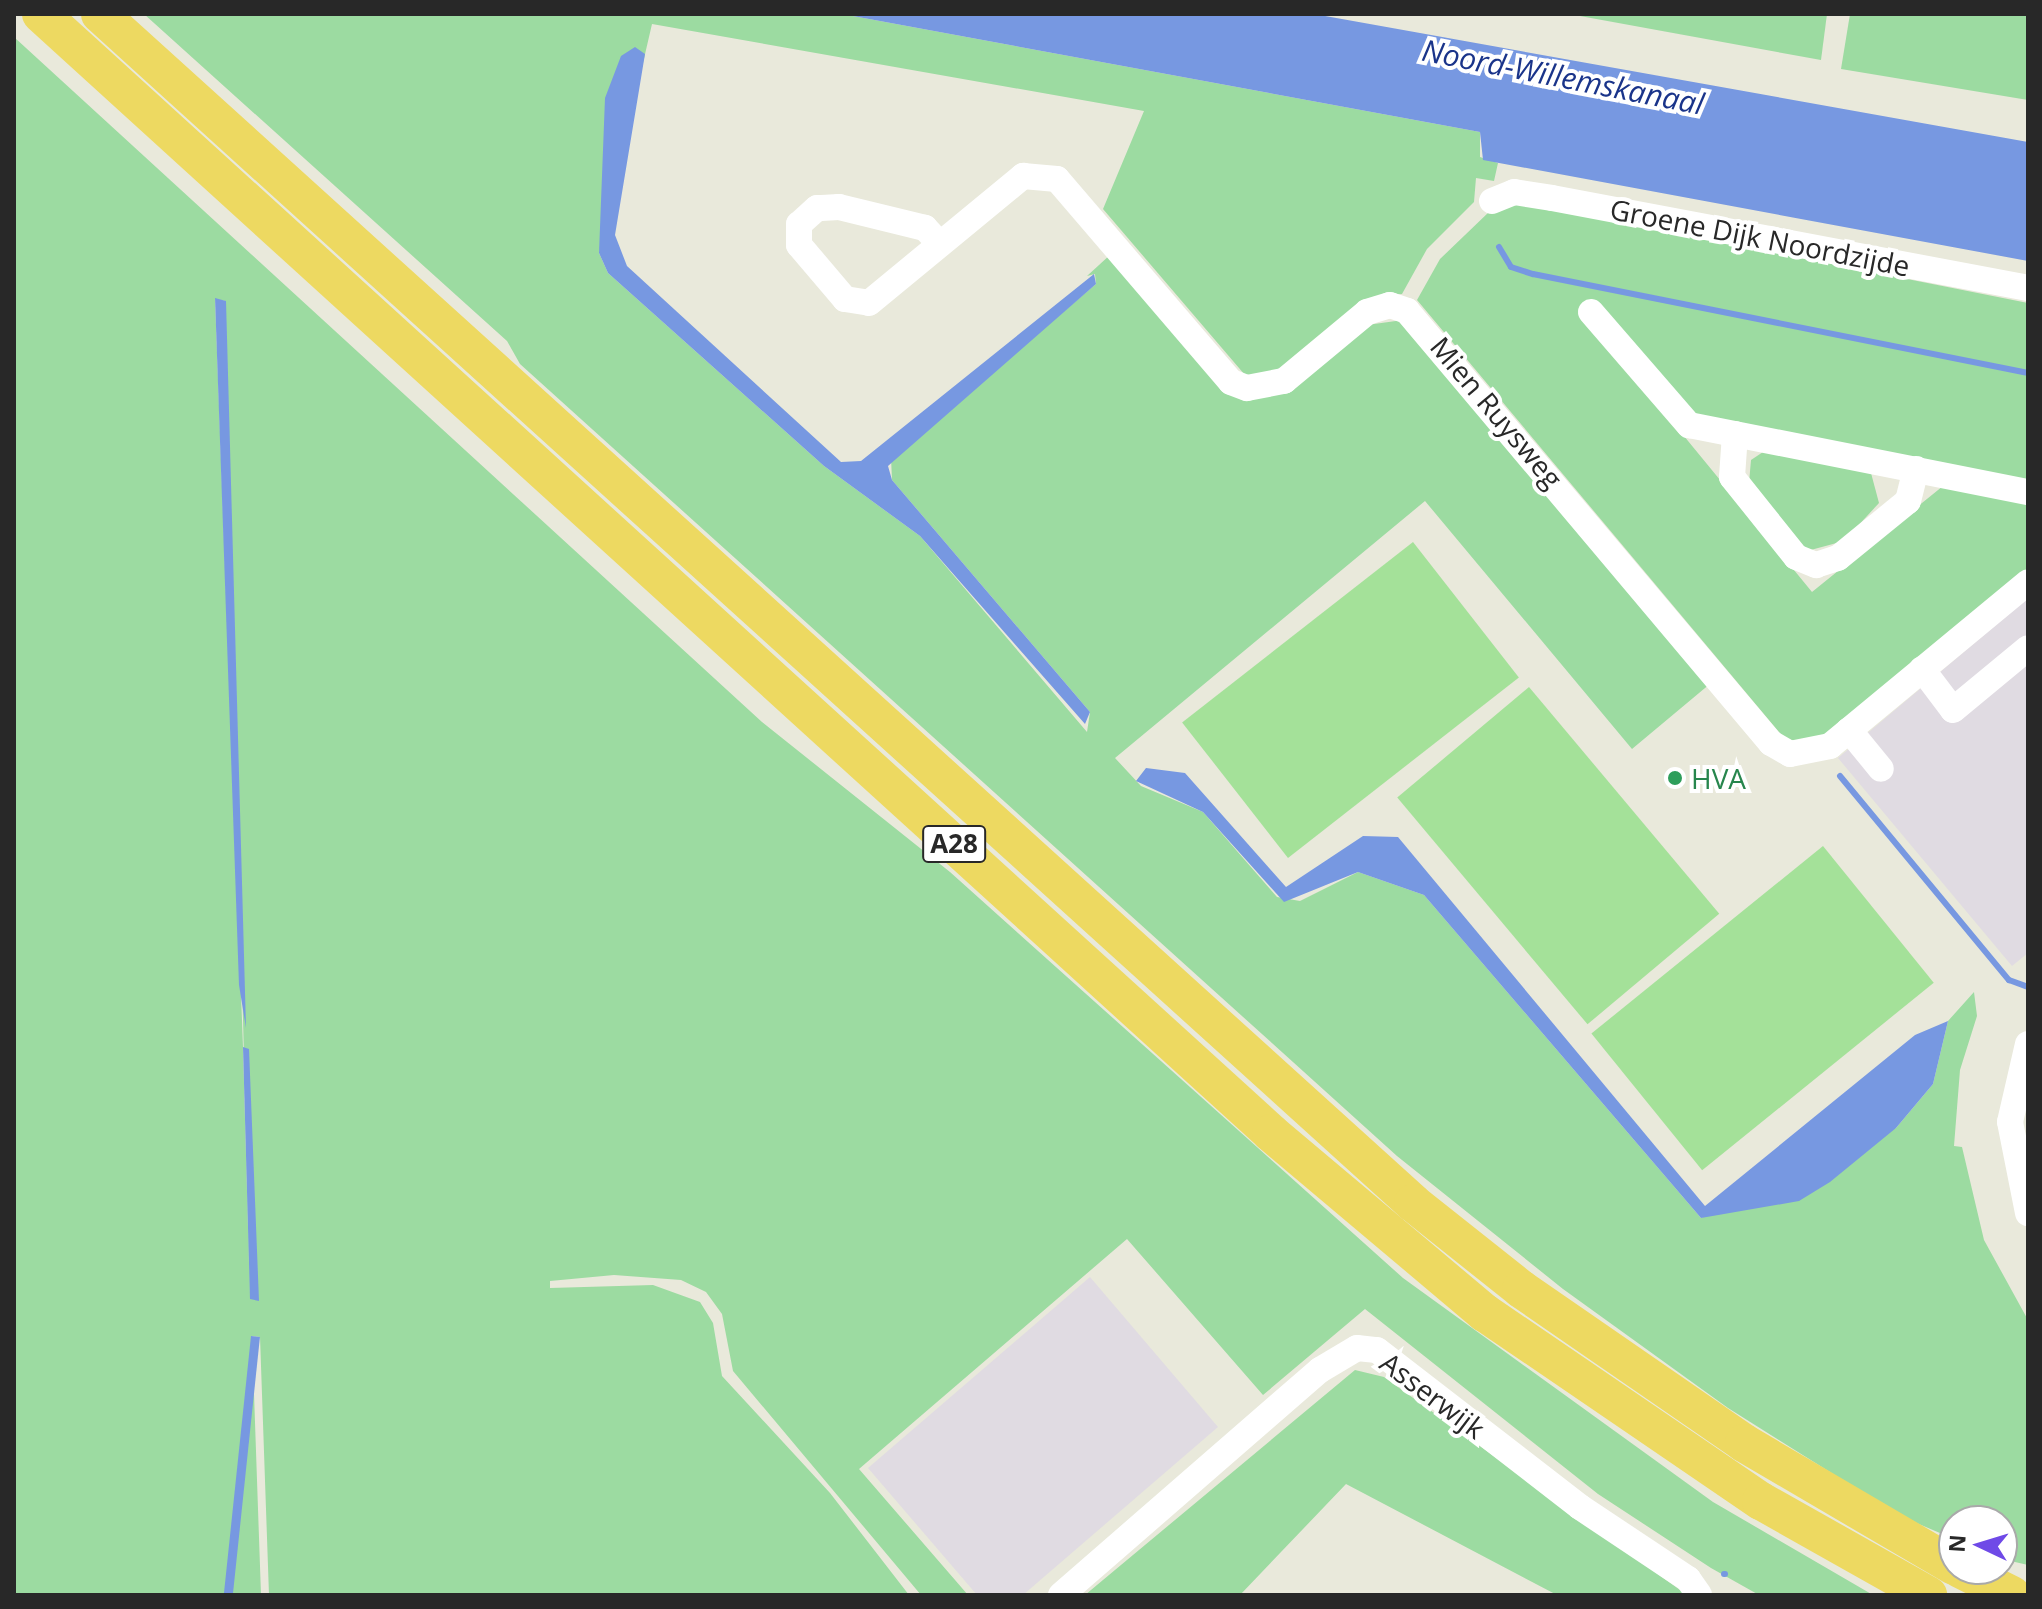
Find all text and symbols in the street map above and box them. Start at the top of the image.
water label: Noord-Willemskanaal [1419,32,1707,122]
street label: Groene Dijk Noordzijde [1607,191,1913,283]
street label: Mien Ruysweg [1424,330,1570,494]
place label: HVA [1691,761,1746,795]
marker: HVA [1666,769,1684,787]
road number: A28 [922,822,986,866]
street label: Asserwijk [1374,1345,1492,1445]
north arrow [1938,1505,2018,1585]
text: N [1940,1534,1972,1553]

